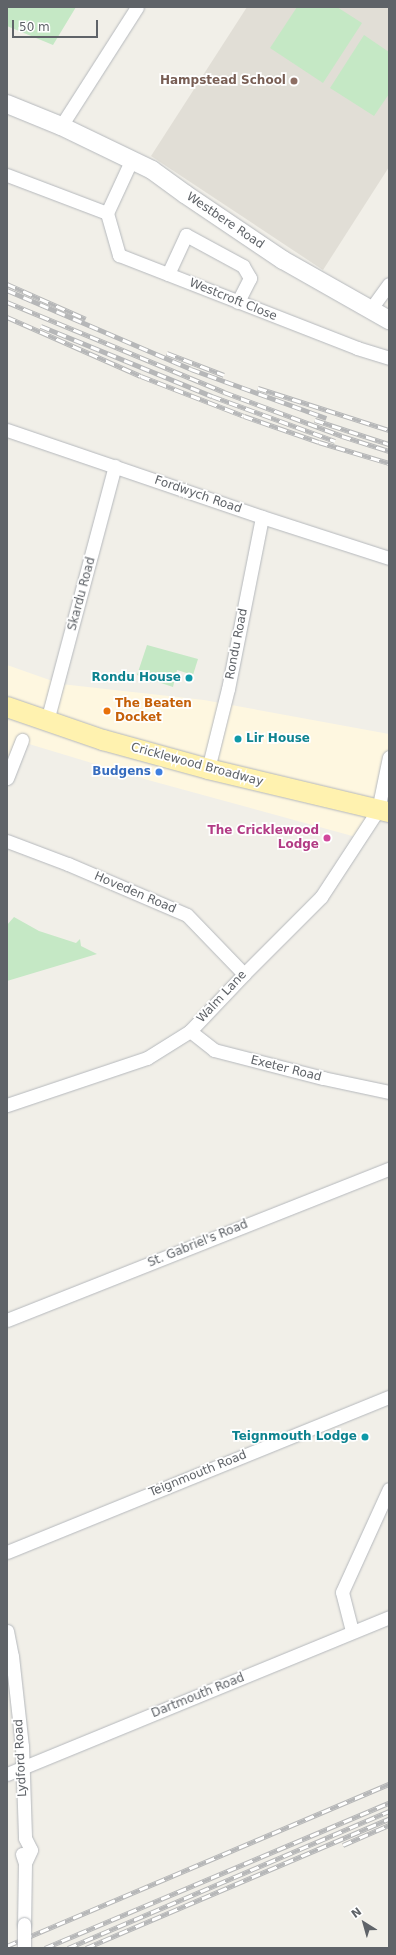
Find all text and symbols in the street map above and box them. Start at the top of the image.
scale bar [14,12,100,38]
text: 50 m [19,20,50,34]
place label: Hampstead School [160,74,286,88]
marker: Hampstead School [289,76,299,86]
street label: Westbere Road [183,190,267,252]
street label: Westcroft Close [187,276,279,324]
street label: Fordwych Road [153,473,243,517]
street label: Skardu Road [65,556,99,632]
street label: Rondu Road [223,607,251,681]
place label: Rondu House [92,671,181,685]
marker: Rondu House [184,673,194,683]
place label: The Beaten Docket [115,697,192,725]
marker: The Beaten Docket [102,706,112,716]
place label: Lir House [246,732,310,746]
marker: Lir House [233,734,243,744]
street label: Cricklewood Broadway [129,740,265,790]
place label: Budgens [92,765,151,779]
marker: Budgens [154,767,164,777]
place label: The Cricklewood Lodge [208,824,319,852]
marker: The Cricklewood Lodge [322,833,332,843]
street label: Hoveden Road [92,869,178,917]
street label: Walm Lane [194,968,250,1026]
street label: Exeter Road [249,1053,323,1085]
street label: St. Gabriel's Road [146,1217,250,1271]
place label: Teignmouth Lodge [232,1430,357,1444]
marker: Teignmouth Lodge [360,1432,370,1442]
street label: Teignmouth Road [147,1448,249,1500]
street label: Dartmouth Road [149,1671,247,1721]
street label: Lydford Road [12,1719,30,1797]
north arrow [344,1903,384,1943]
text: N [349,1905,364,1921]

